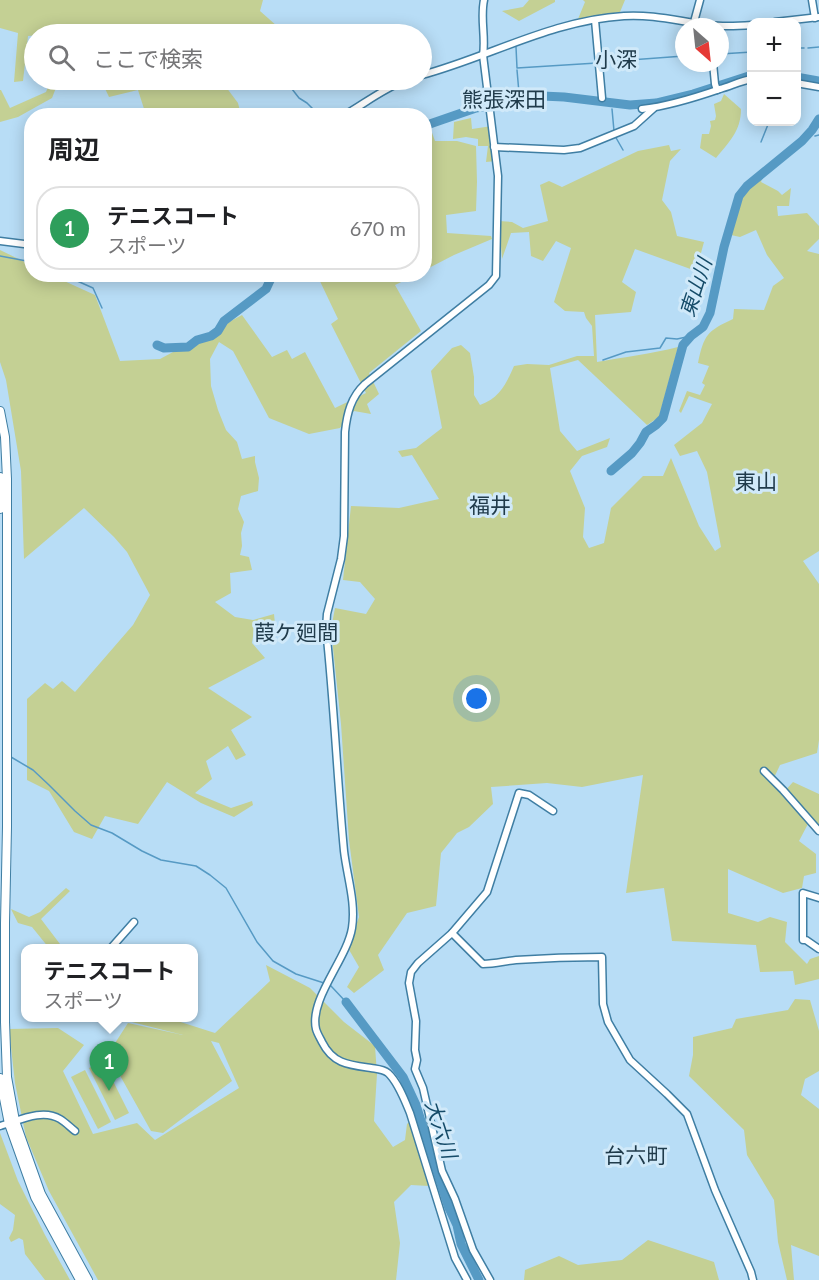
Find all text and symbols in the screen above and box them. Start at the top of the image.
north arrow [675,18,729,72]
map controls [747,18,801,126]
button: + [747,18,801,72]
search box [24,24,432,90]
icon: search [45,41,78,74]
text: ここで検索 [93,45,203,72]
district label: 小深 [595,46,637,71]
button: − [747,72,801,126]
district label: 熊張深田 [462,86,546,111]
text: 周辺 [48,133,100,165]
text: テニスコート [107,202,239,229]
text: 1 [64,216,75,240]
text: 670 m [350,216,406,240]
text: スポーツ [107,233,187,257]
water label: 東山川 [674,253,716,319]
district label: 東山 [735,468,777,493]
district label: 福井 [469,492,511,517]
district label: 葭ケ廻間 [254,619,338,644]
your location [462,684,491,713]
popup [21,944,198,1022]
text: テニスコート [43,957,176,984]
text: スポーツ [43,988,123,1012]
pin: 1 [90,1042,128,1091]
water label: 大六川 [421,1097,463,1163]
district label: 台六町 [605,1142,668,1167]

